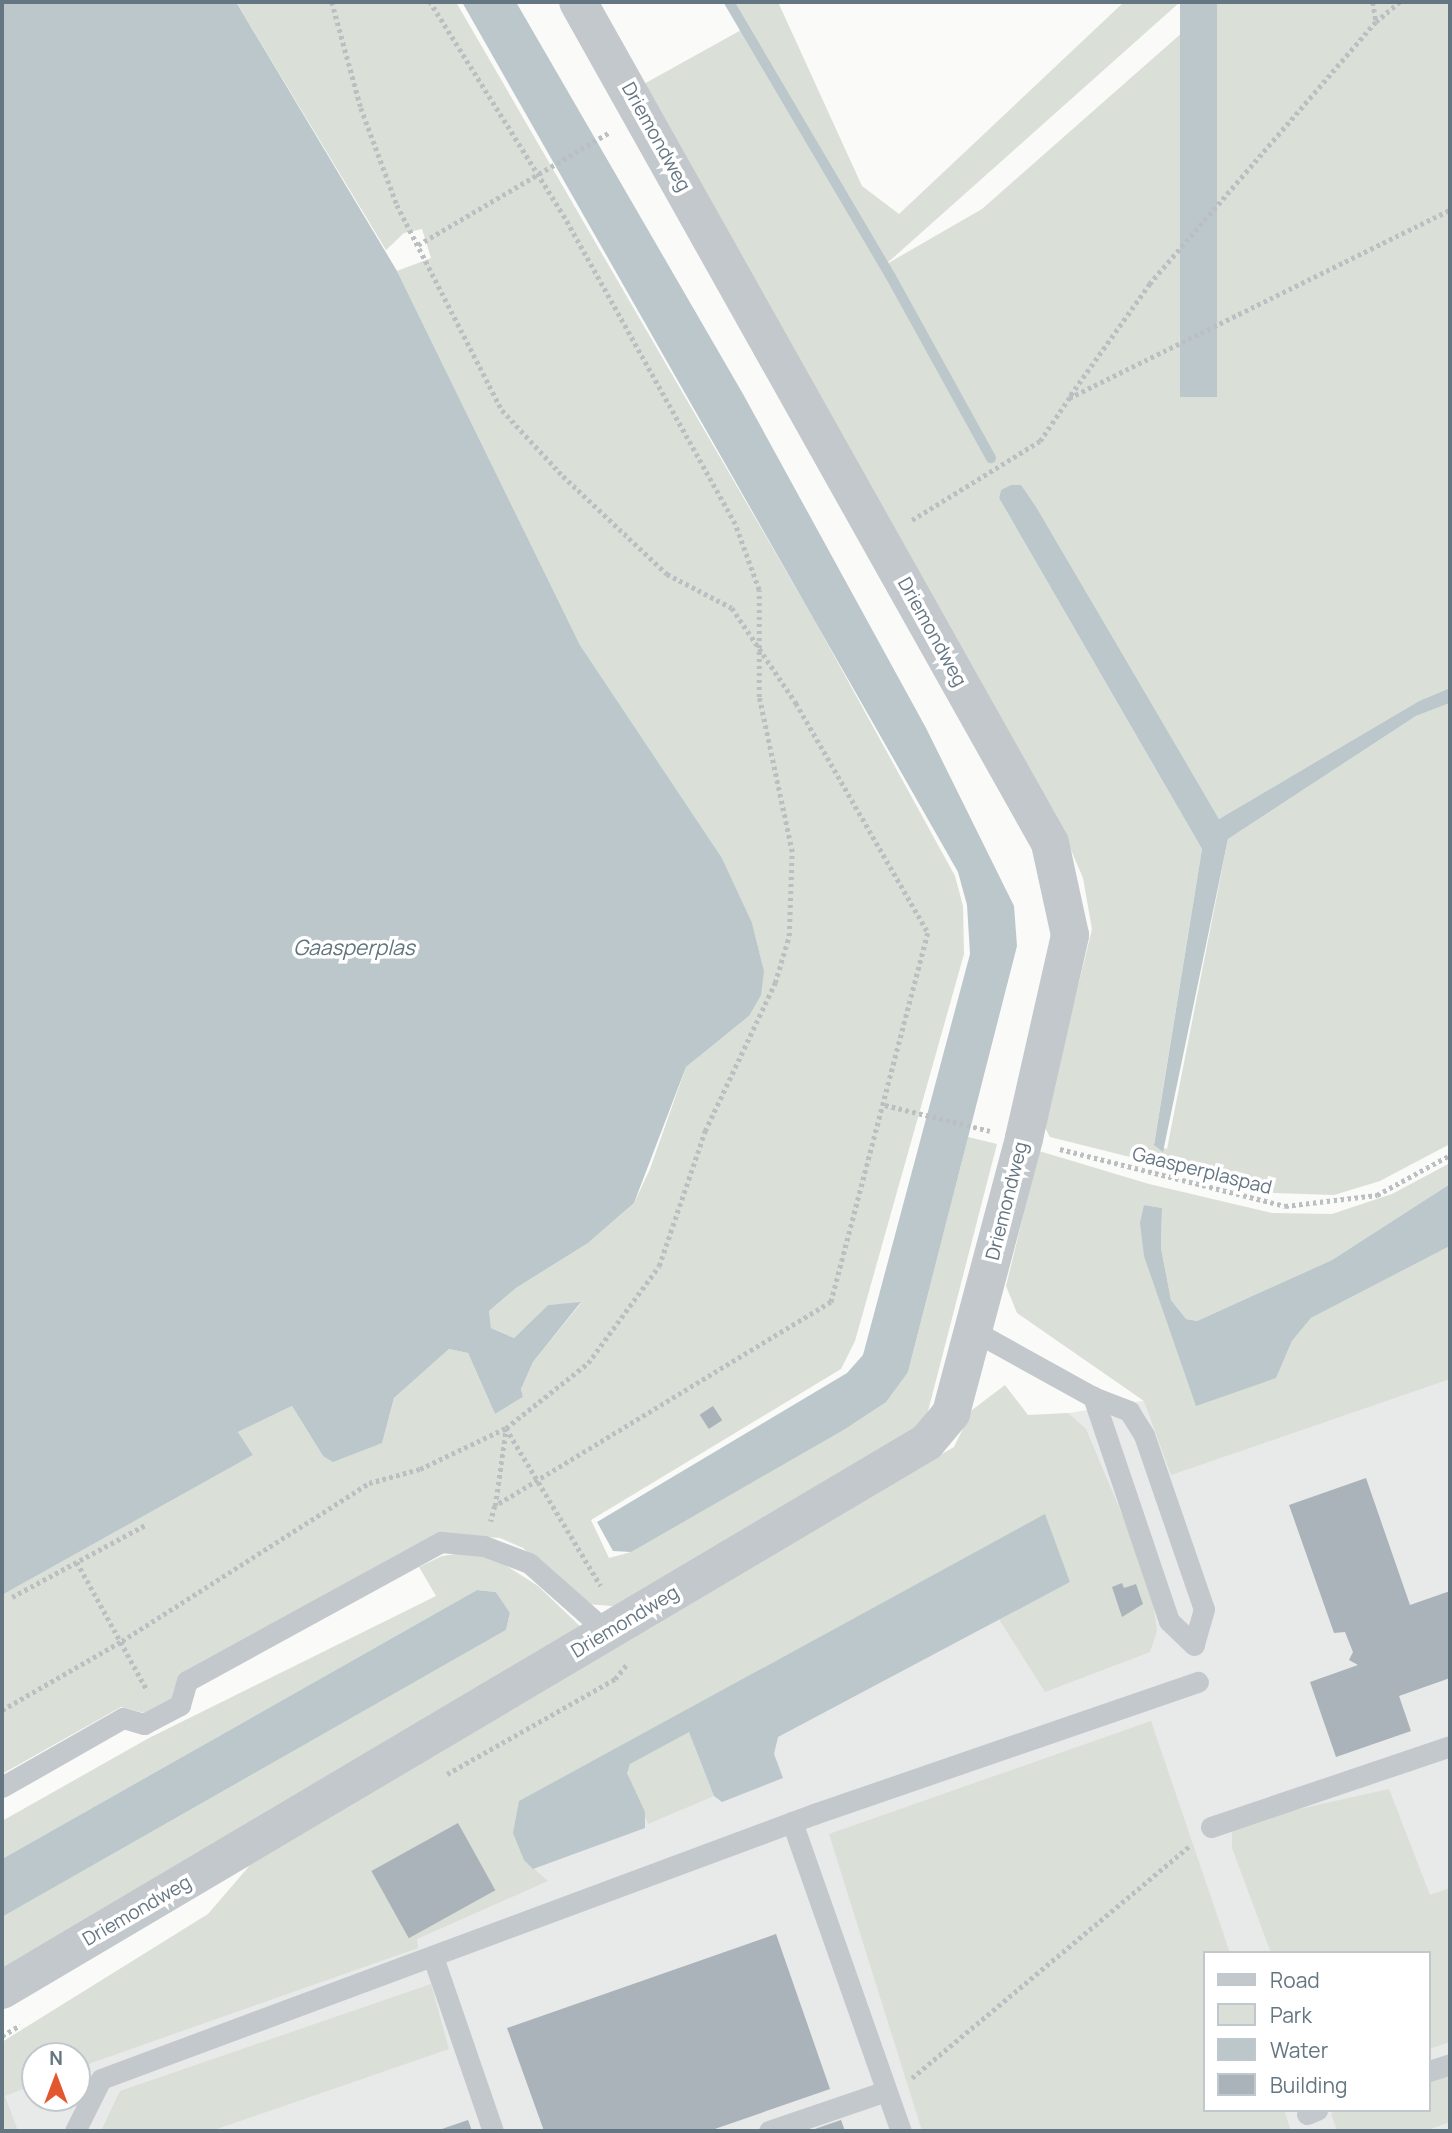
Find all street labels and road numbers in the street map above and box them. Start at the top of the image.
street label: Driemondweg [617,78,695,196]
street label: Driemondweg [893,573,971,691]
street label: Driemondweg [981,1139,1033,1263]
street label: Gaasperplaspad [1130,1143,1274,1199]
street label: Driemondweg [567,1581,683,1663]
street label: Driemondweg [79,1871,195,1951]

